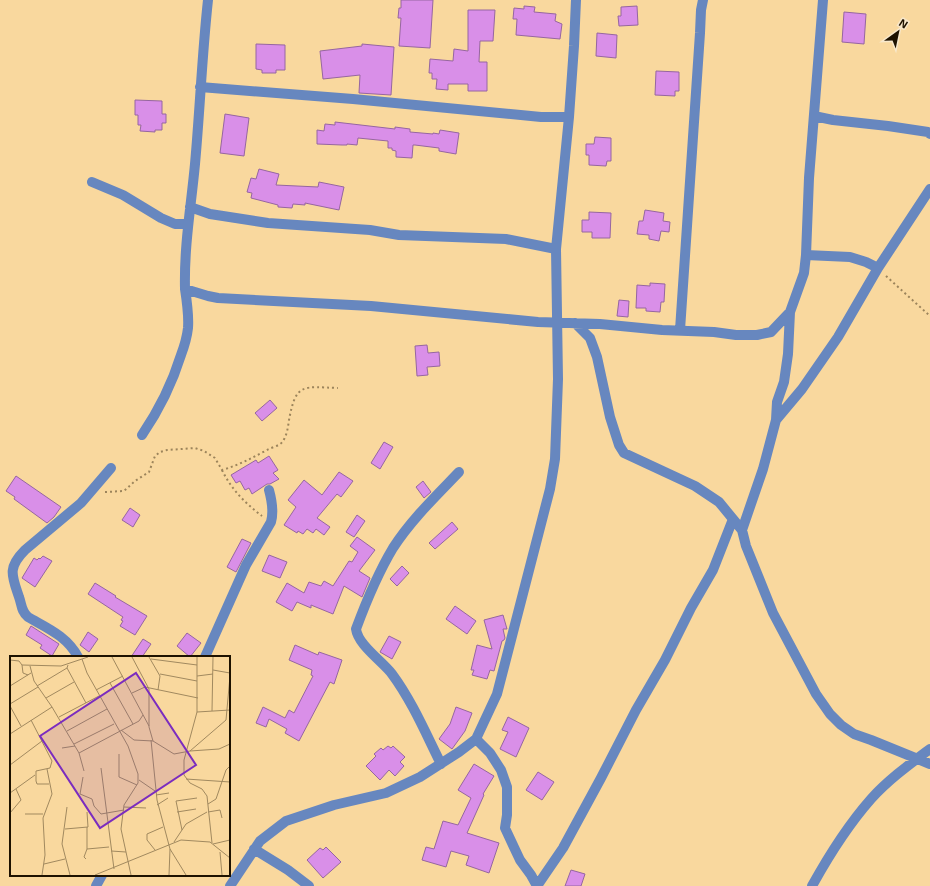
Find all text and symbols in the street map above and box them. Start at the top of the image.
north arrow [878,12,918,52]
text: N [897,16,911,31]
inset map [10,656,230,876]

